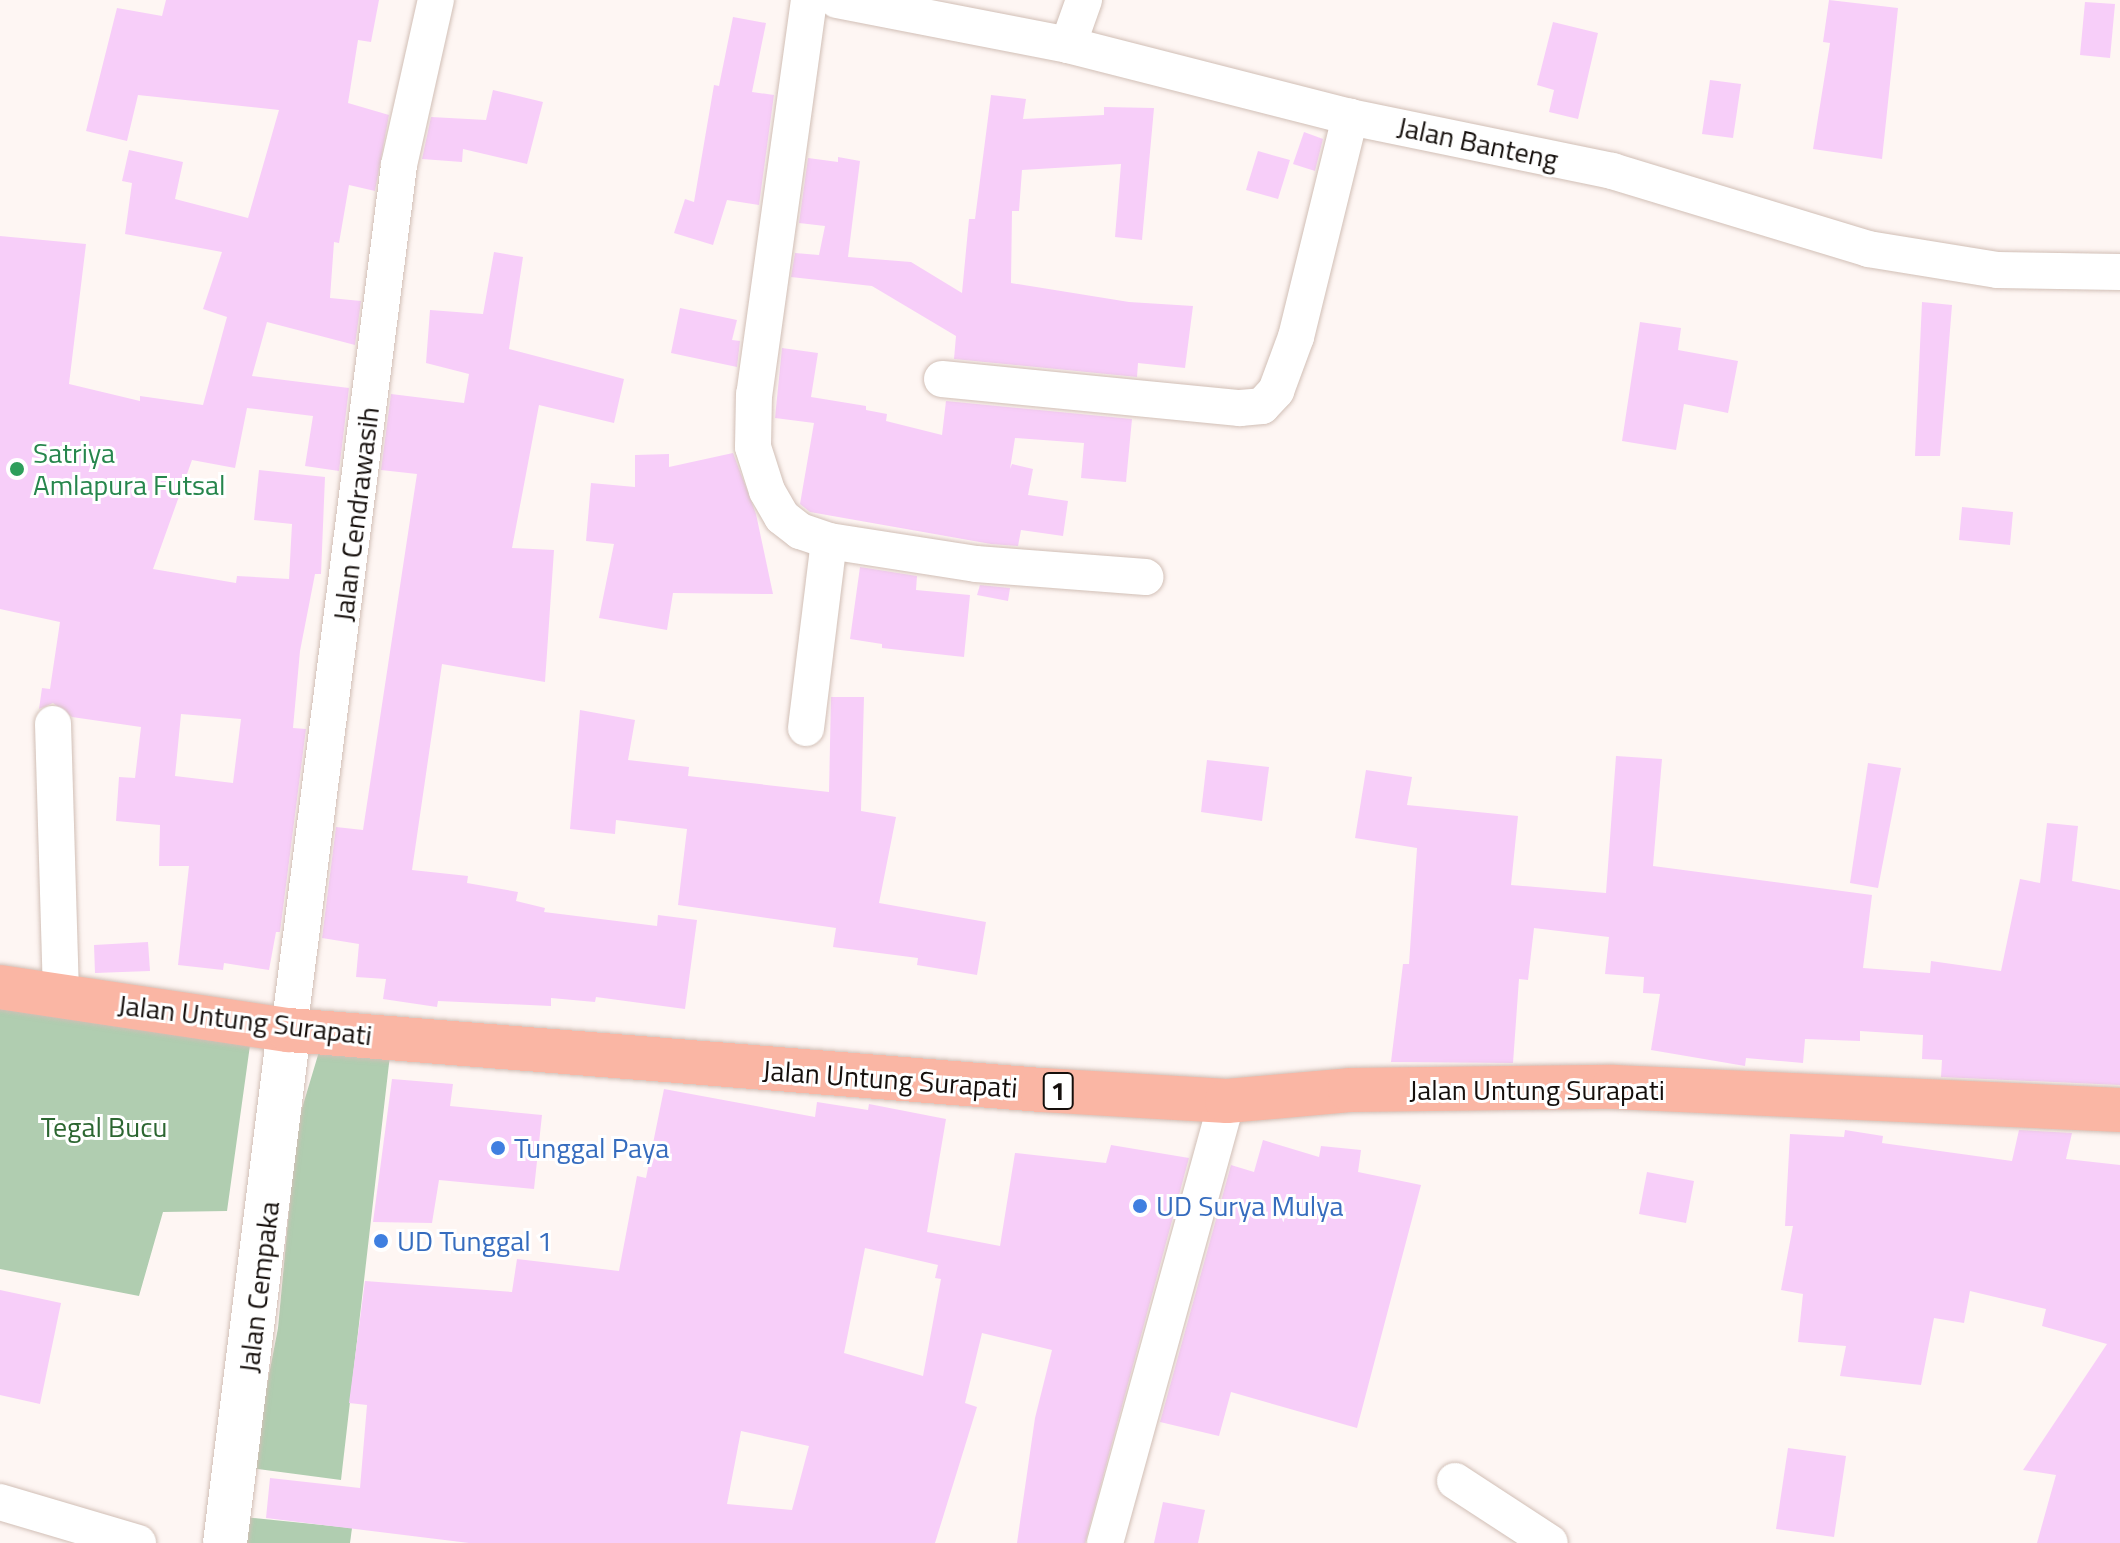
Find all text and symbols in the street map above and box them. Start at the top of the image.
street label: Jalan Banteng [1395,110,1561,176]
street label: Jalan Cendrawasih [326,405,386,623]
place label: Satriya Amlapura Futsal [33,436,226,502]
marker: Satriya Amlapura Futsal [8,460,26,478]
street label: Jalan Untung Surapati [116,988,374,1052]
street label: Jalan Untung Surapati [761,1053,1019,1105]
road number: 1 [1042,1069,1074,1113]
street label: Jalan Untung Surapati [1409,1073,1665,1107]
park label: Tegal Bucu [41,1110,167,1144]
place label: Tunggal Paya [514,1131,669,1165]
marker: Tunggal Paya [489,1139,507,1157]
place label: UD Surya Mulya [1156,1189,1344,1223]
marker: UD Surya Mulya [1131,1197,1149,1215]
street label: Jalan Cempaka [232,1199,286,1375]
place label: UD Tunggal 1 [397,1224,553,1258]
marker: UD Tunggal 1 [372,1232,390,1250]

